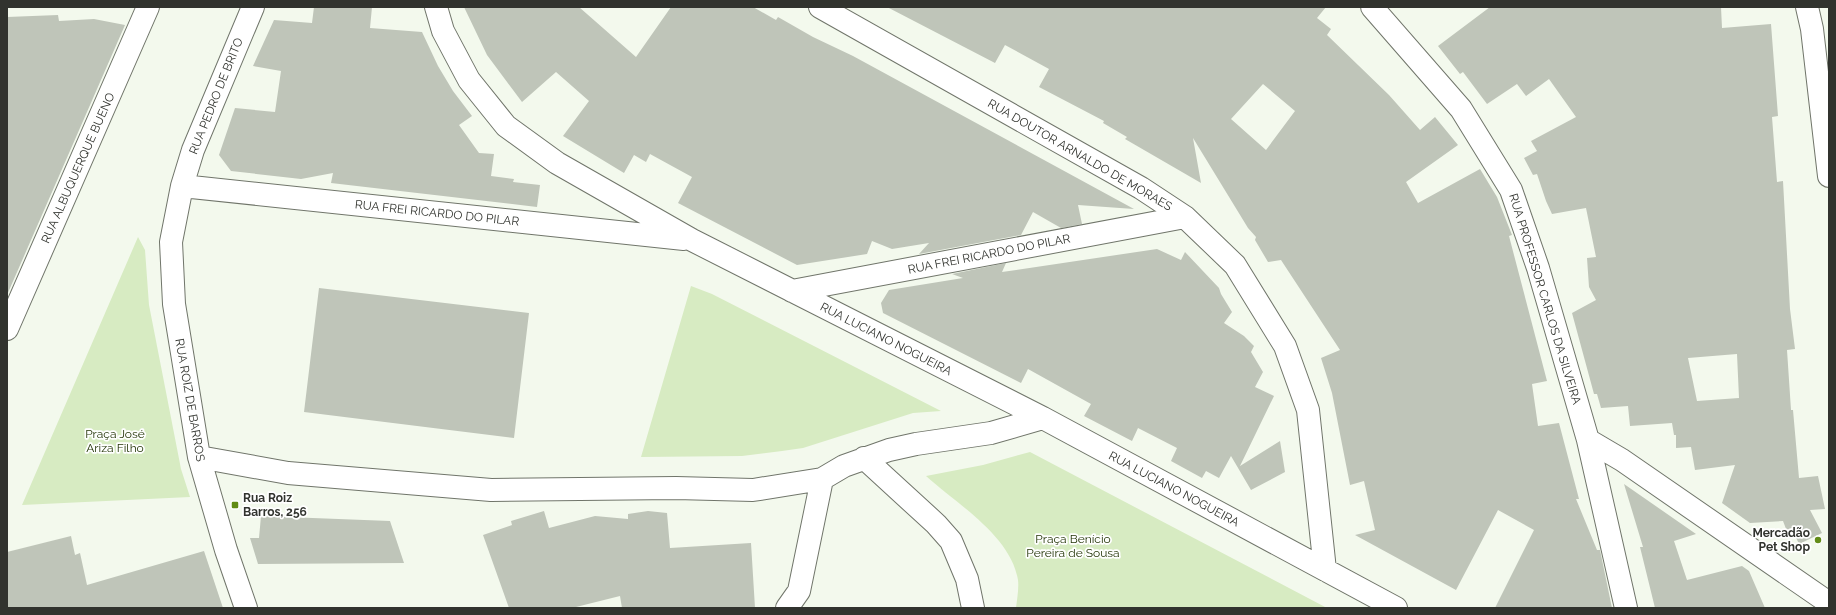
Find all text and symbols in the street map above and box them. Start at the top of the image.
street label: RUA PEDRO DE BRITO [186,36,246,156]
street label: RUA ALBUQUERQUE BUENO [38,91,118,245]
street label: RUA DOUTOR ARNALDO DE MORAES [985,96,1175,214]
street label: RUA PROFESSOR CARLOS DA SILVEIRA [1506,192,1584,406]
street label: RUA FREI RICARDO DO PILAR [354,197,520,229]
street label: RUA FREI RICARDO DO PILAR [907,231,1072,277]
street label: RUA LUCIANO NOGUEIRA [818,300,954,378]
street label: RUA ROIZ DE BARROS [172,337,208,463]
park label: Praça José Ariza Filho [85,427,145,455]
street label: RUA LUCIANO NOGUEIRA [1106,449,1242,529]
place label: Rua Roiz Barros, 256 [243,491,307,519]
marker: Rua Roiz Barros, 256 [230,500,240,510]
place label: Mercadão Pet Shop [1752,526,1810,554]
park label: Praça Benício Pereira de Sousa [1026,532,1120,560]
marker: Mercadão Pet Shop [1813,535,1823,545]

